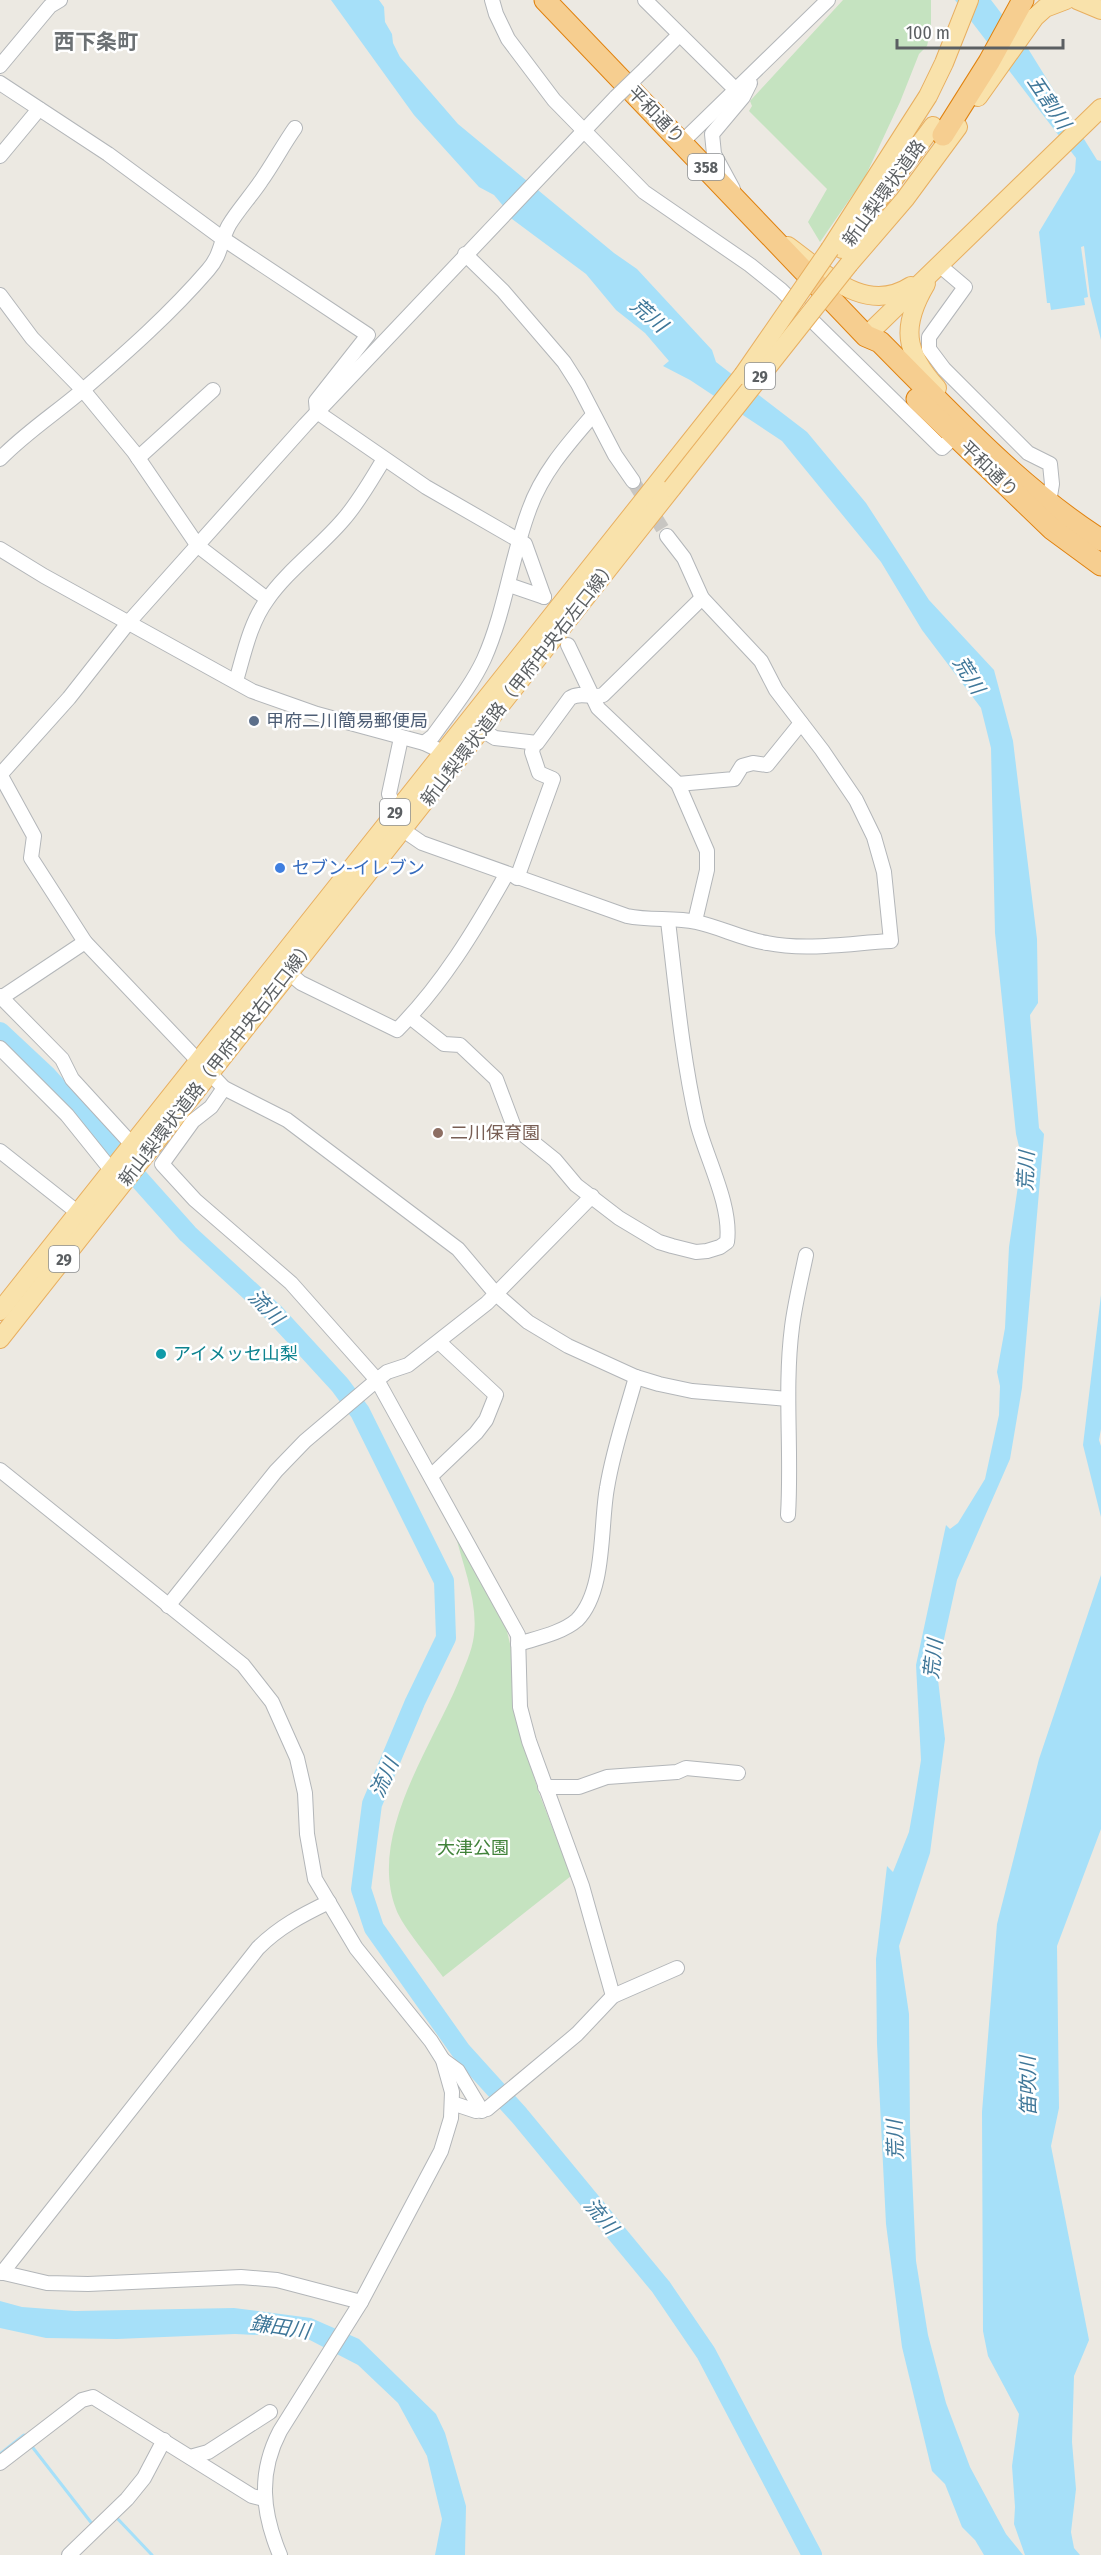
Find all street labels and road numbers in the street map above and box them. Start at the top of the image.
street label: 平和通り [623,81,689,149]
street label: 新山梨環状道路 [838,136,930,250]
road number: 358 [688,154,724,180]
road number: 29 [745,363,775,389]
street label: 平和通り [955,436,1023,502]
street label: 新山梨環状道路（甲府中央右左口線） [416,556,622,810]
road number: 29 [380,799,410,825]
street label: 新山梨環状道路（甲府中央右左口線） [114,936,320,1190]
road number: 29 [49,1246,79,1272]

